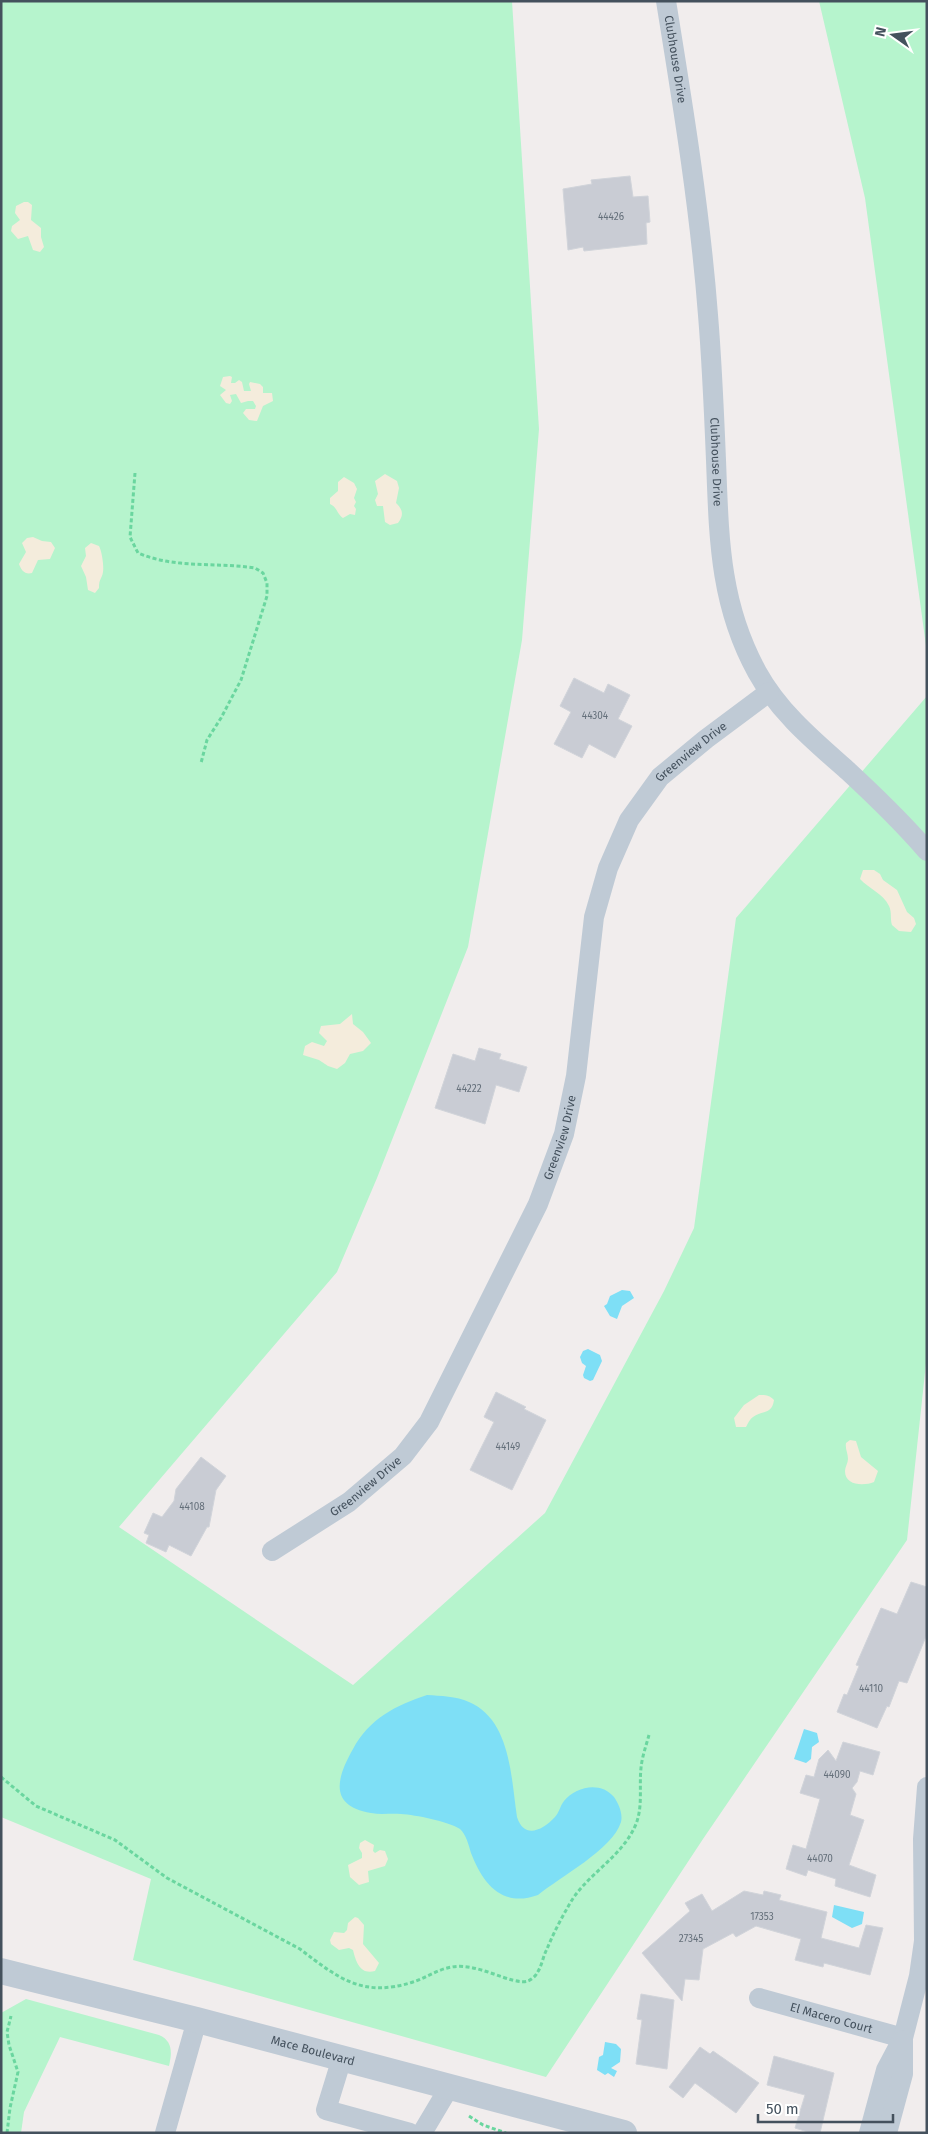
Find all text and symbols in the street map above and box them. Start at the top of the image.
north arrow [868,10,918,60]
street label: Clubhouse Drive [661,14,689,104]
text: N [871,25,890,39]
house number: 44426 [598,211,624,223]
street label: Clubhouse Drive [707,417,725,507]
house number: 44304 [582,710,609,722]
street label: Greenview Drive [652,719,730,784]
house number: 44222 [456,1083,482,1095]
street label: Greenview Drive [541,1094,579,1182]
house number: 44149 [496,1441,520,1453]
street label: Greenview Drive [327,1453,404,1519]
house number: 44108 [179,1501,205,1513]
house number: 44110 [859,1683,883,1695]
house number: 44090 [824,1769,851,1781]
house number: 44070 [807,1853,833,1865]
house number: 17353 [750,1911,774,1923]
house number: 27345 [679,1933,703,1945]
street label: El Macero Court [788,2000,875,2036]
street label: Mace Boulevard [270,2033,356,2068]
scale bar [758,2092,893,2124]
text: 50 m [766,2100,799,2118]

